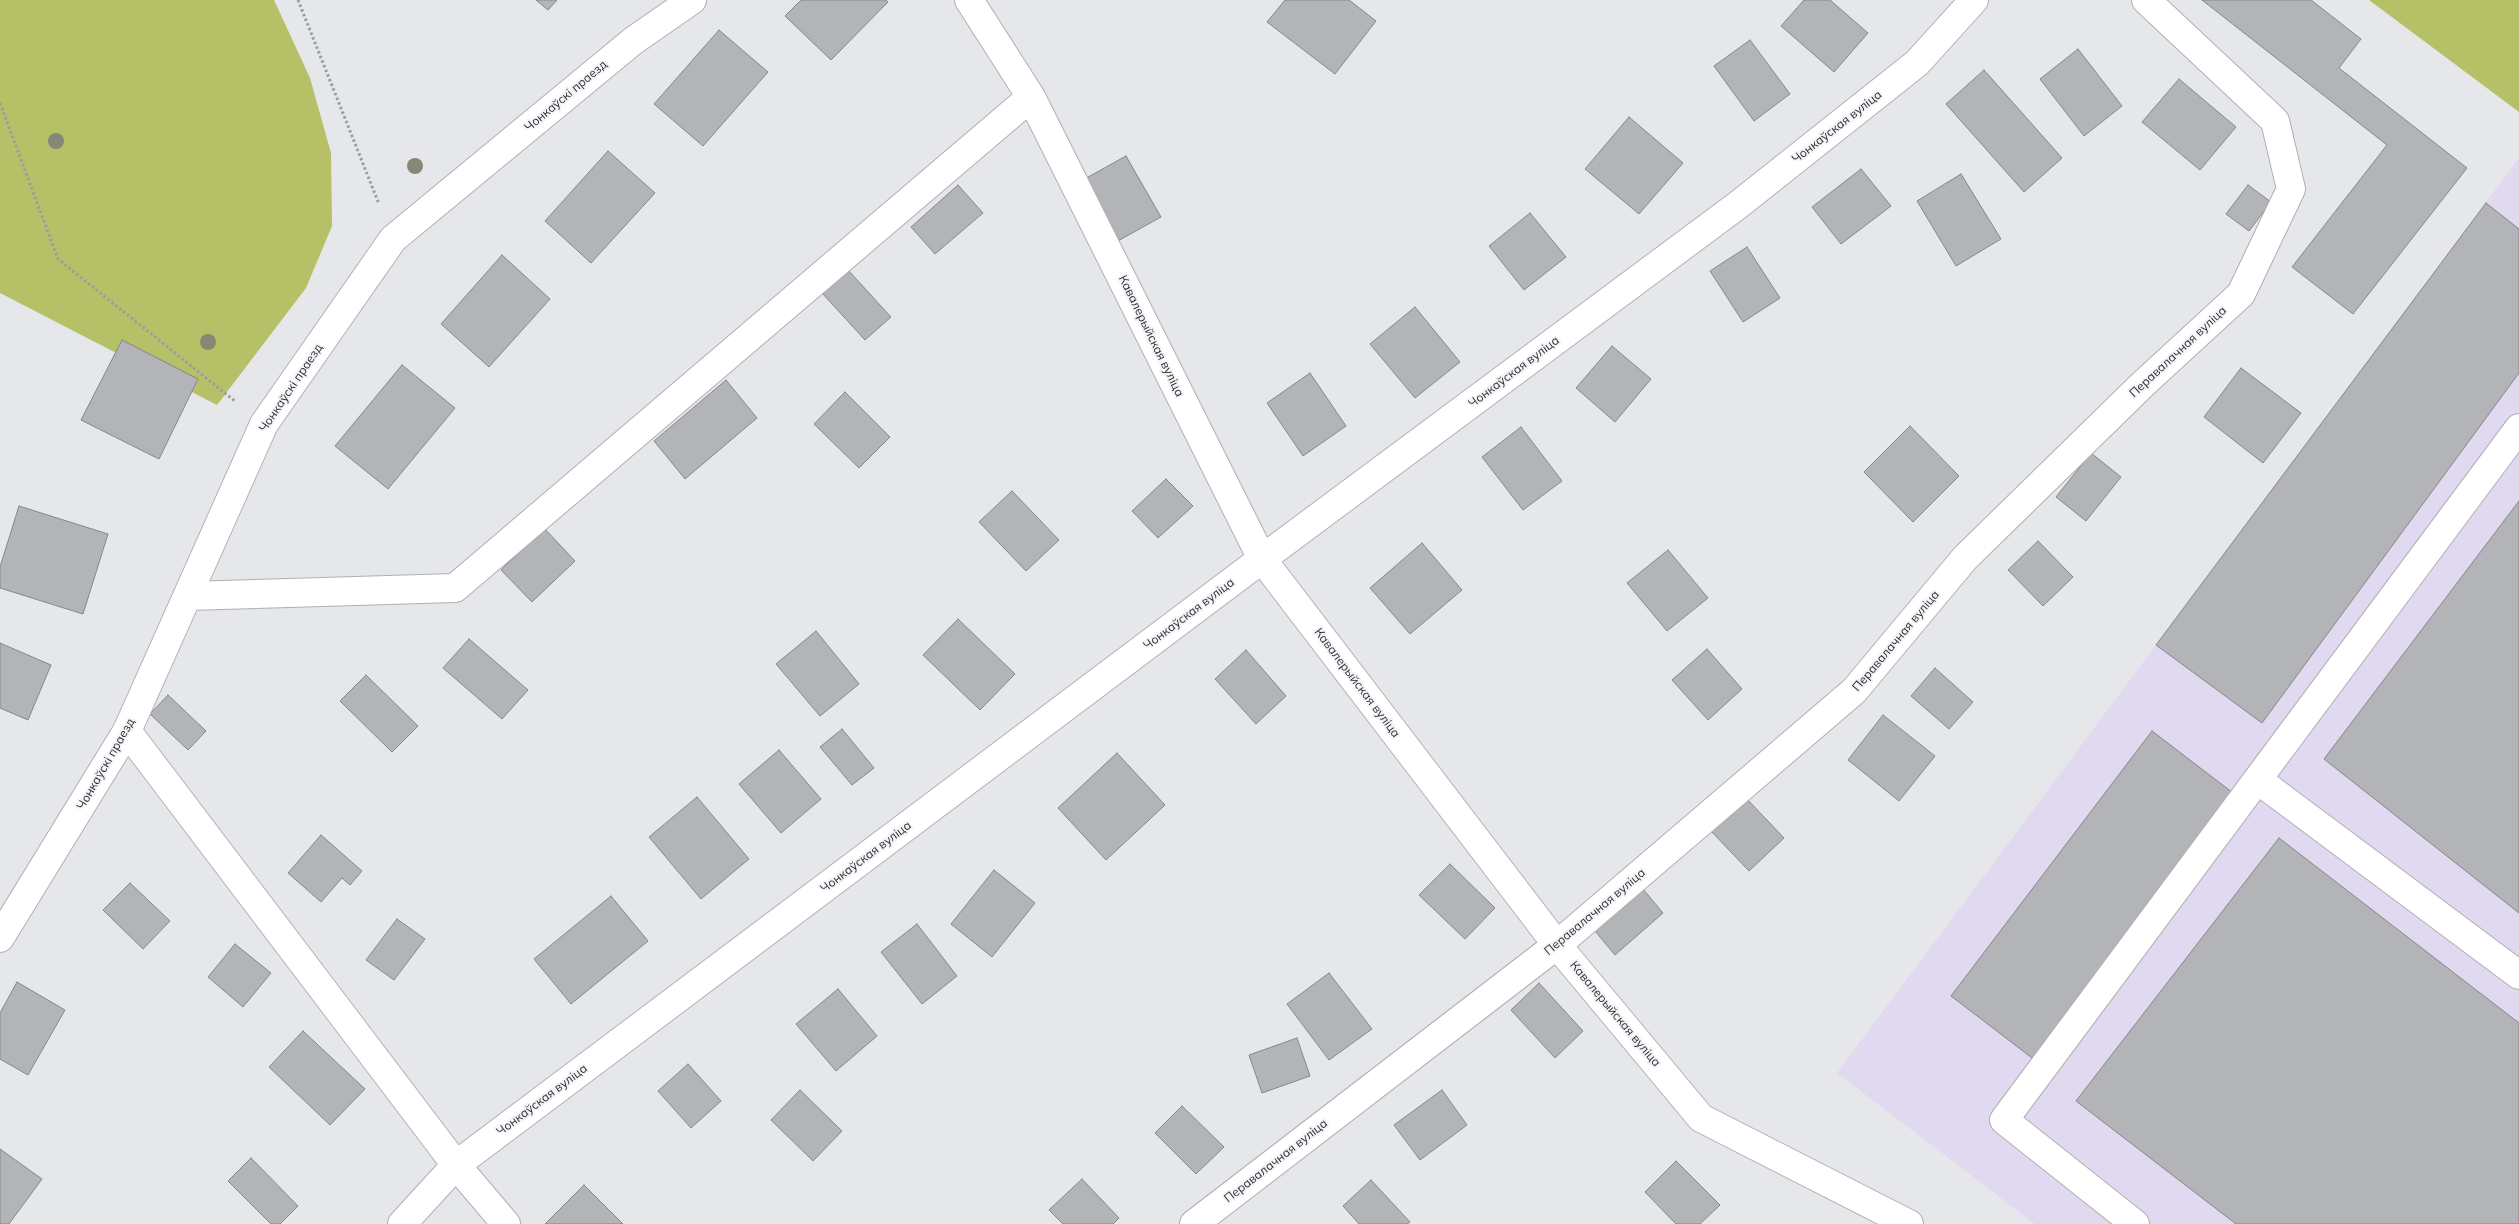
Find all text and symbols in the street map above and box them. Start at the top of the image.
street label: Чонкаўскі праезд [522,57,610,135]
street label: Чонкаўская вуліца [1789,88,1885,166]
street label: Кавалерыйская вуліца [1115,273,1187,399]
street label: Перавалачная вуліца [2127,303,2229,401]
street label: Чонкаўская вуліца [1466,333,1562,411]
street label: Чонкаўскі праезд [256,341,326,435]
street label: Чонкаўская вуліца [1141,575,1237,653]
street label: Перавалачная вуліца [1850,588,1942,694]
street label: Кавалерыйская вуліца [1311,625,1403,741]
street label: Чонкаўскі праезд [74,716,138,812]
street label: Чонкаўская вуліца [818,818,914,896]
street label: Перавалачная вуліца [1542,866,1648,958]
street label: Кавалерыйская вуліца [1567,958,1663,1070]
street label: Чонкаўская вуліца [494,1061,590,1139]
street label: Перавалачная вуліца [1221,1116,1331,1206]

